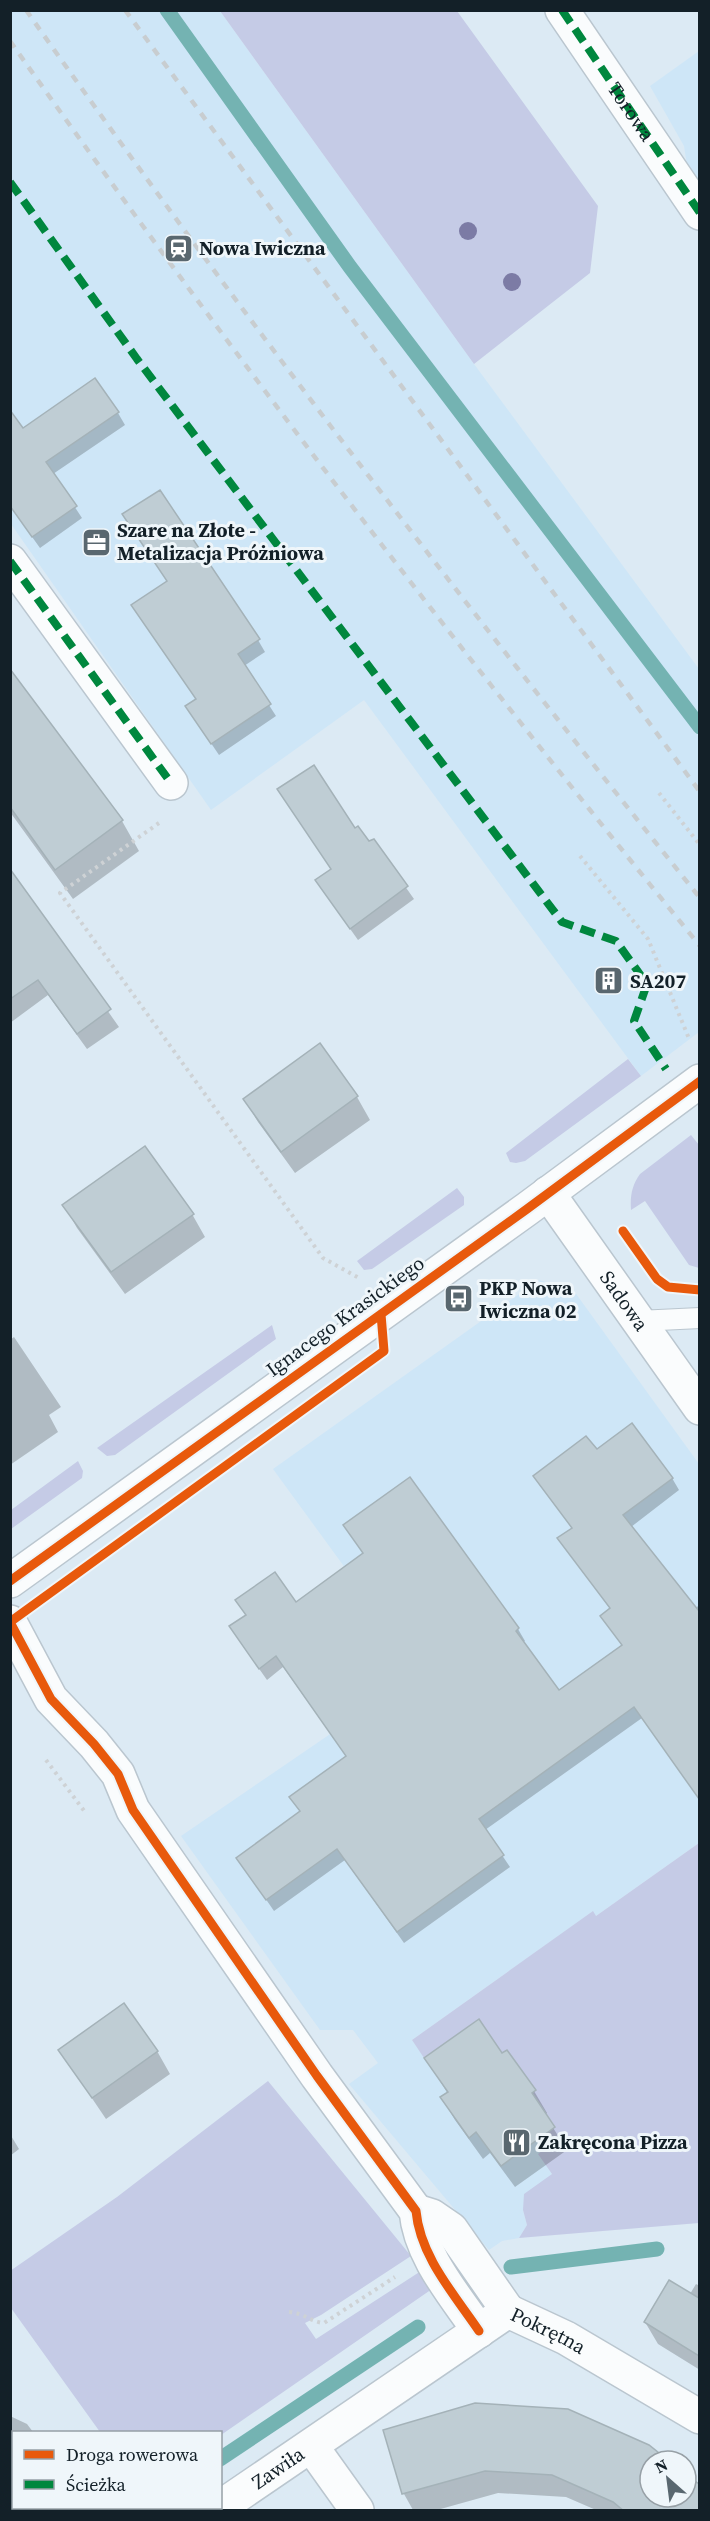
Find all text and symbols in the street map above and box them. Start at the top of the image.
street label: Torowa [601,77,662,148]
station icon: Nowa Iwiczna [162,232,194,264]
place label: Nowa Iwiczna [199,234,326,262]
place label: Szare na Złote - Metalizacja Próżniowa [117,516,324,567]
office icon: Szare na Złote - Metalizacja Próżniowa [80,526,112,558]
building icon: SA207 [593,965,625,997]
place label: SA207 [630,967,686,995]
street label: Ignacego Krasickiego [260,1249,430,1383]
street label: Sadowa [593,1265,656,1337]
place label: PKP Nowa Iwiczna 02 [479,1274,577,1325]
bus stop icon: PKP Nowa Iwiczna 02 [442,1283,474,1315]
restaurant icon: Zakręcona Pizza [501,2126,533,2158]
place label: Zakręcona Pizza [538,2128,688,2156]
street label: Pokrętna [506,2300,592,2361]
legend [12,2431,222,2509]
street label: Zawiła [246,2439,311,2496]
text: Droga rowerowa [66,2442,199,2467]
north arrow [638,2449,698,2509]
text: N [651,2453,672,2478]
text: Ścieżka [66,2472,127,2497]

